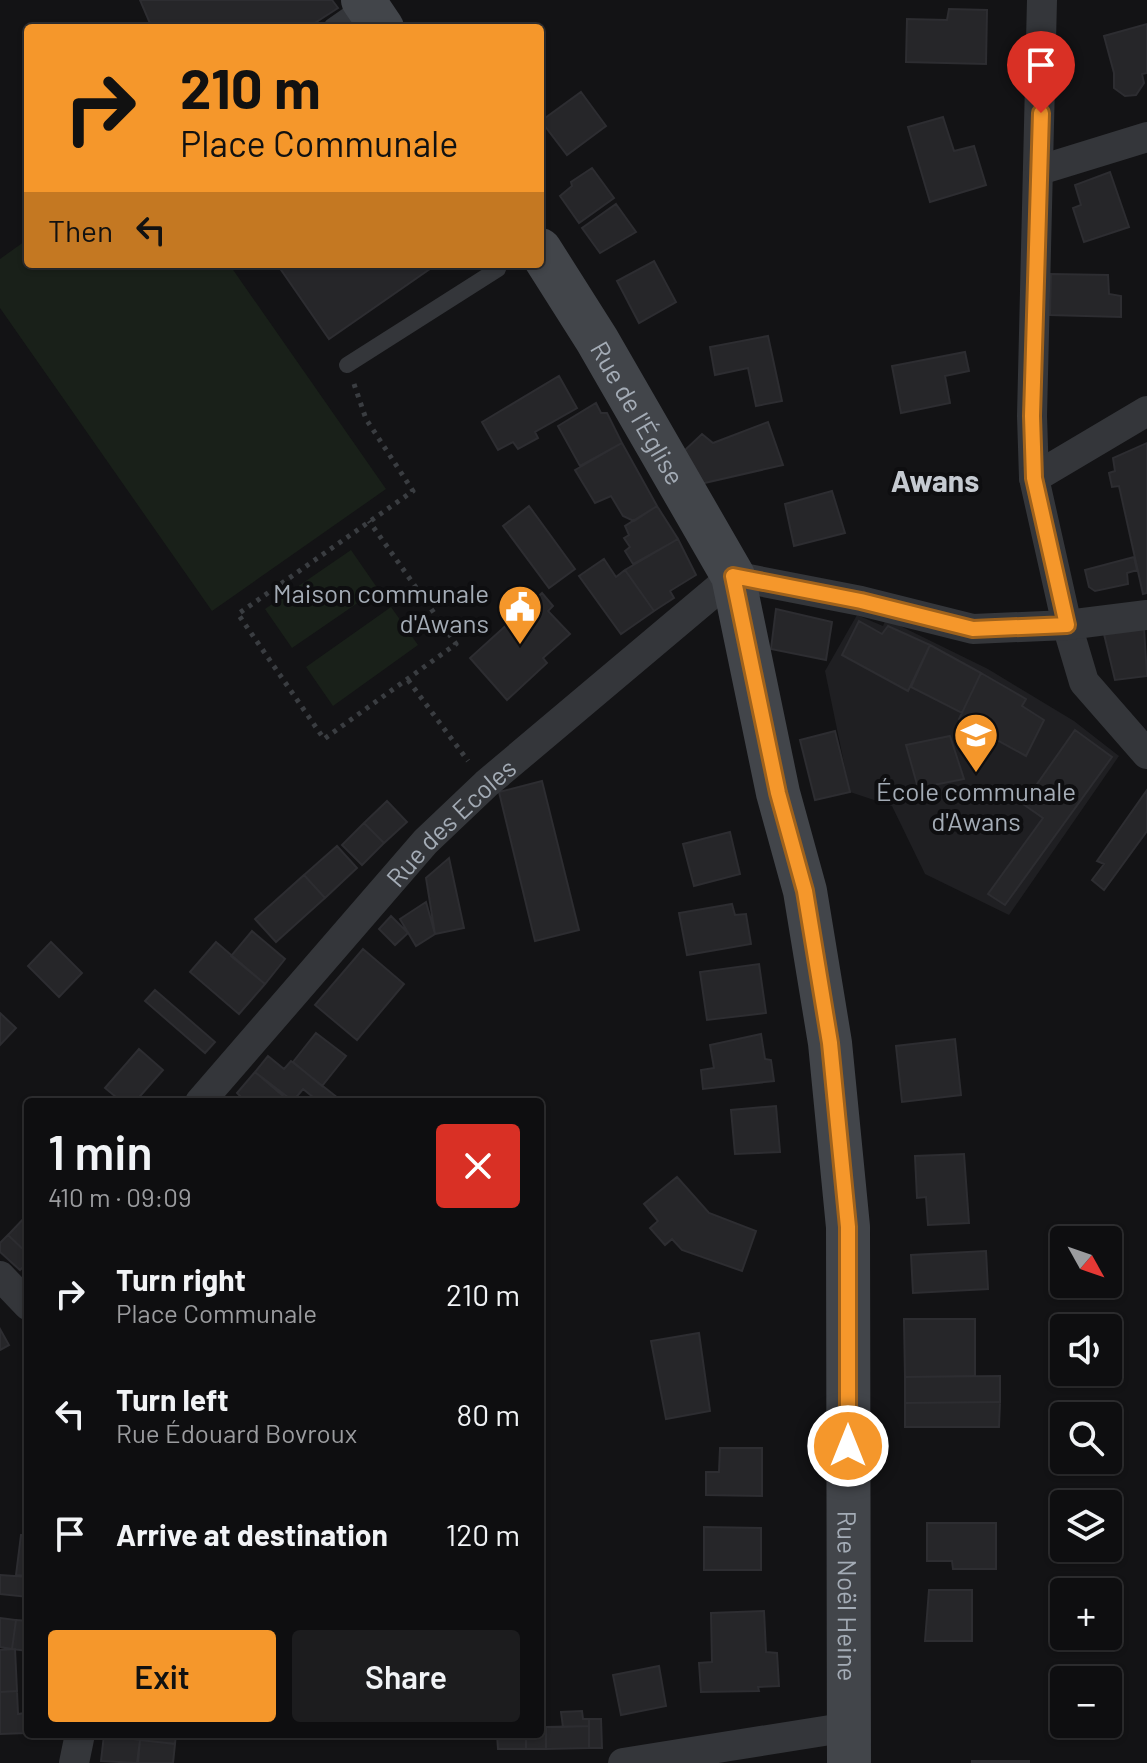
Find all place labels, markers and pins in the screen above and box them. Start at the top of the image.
pin [1007,31,1075,113]
place label: Maison communale d'Awans [273,577,489,638]
public building icon: Maison communale d'Awans [496,583,544,646]
school or university icon: École communale d'Awans [952,711,1000,774]
place label: École communale d'Awans [876,775,1076,836]

